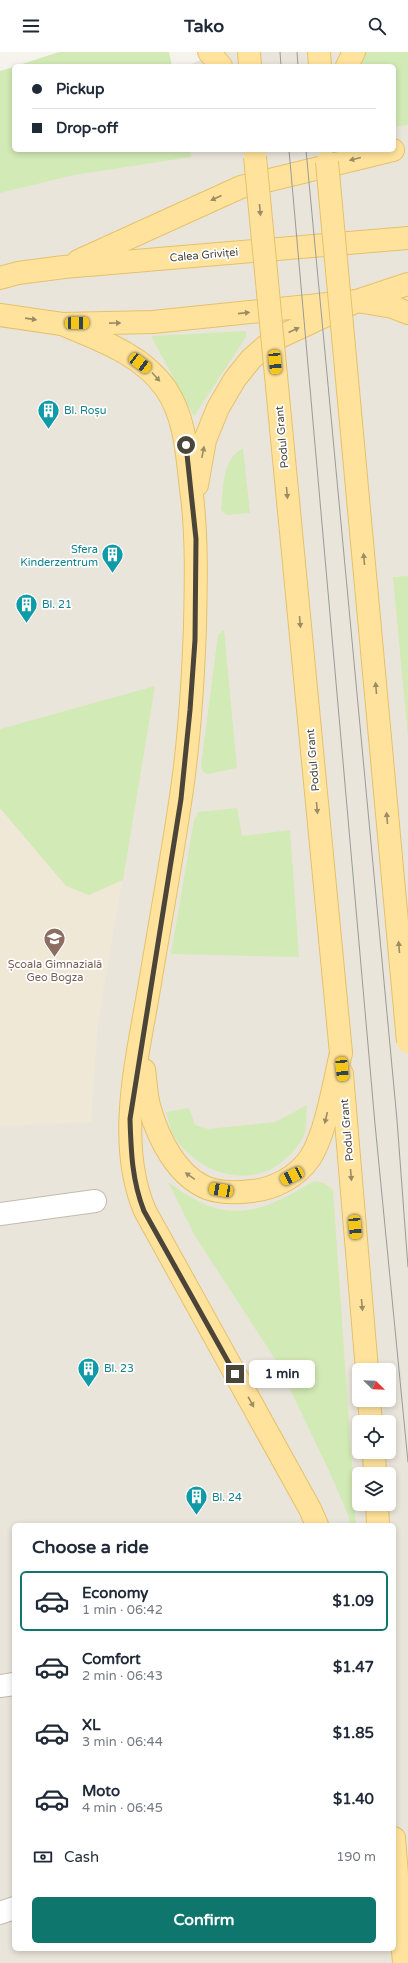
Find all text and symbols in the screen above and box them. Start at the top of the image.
icon: menu [20,15,42,37]
text: Tako [184,15,224,37]
icon: search [366,15,388,37]
text: Pickup [56,80,104,98]
text: Drop-off [56,119,118,137]
one-way arrow [348,157,361,163]
one-way arrow [211,195,222,201]
one-way arrow [257,204,264,216]
street label: Calea Griviței [169,246,239,264]
one-way arrow [238,309,250,316]
one-way arrow [25,316,37,322]
car [65,317,89,329]
one-way arrow [109,320,122,326]
one-way arrow [288,327,300,333]
car [268,350,282,374]
car [127,351,153,375]
one-way arrow [151,372,160,382]
building icon: Bl. Roșu [36,397,62,430]
place label: Bl. Roșu [64,404,107,417]
street label: Podul Grant [273,405,291,469]
route start [177,436,195,454]
one-way arrow [200,446,206,458]
one-way arrow [284,487,291,499]
building icon: Sfera Kinderzentrum [100,542,126,575]
place label: Sfera Kinderzentrum [20,543,98,569]
one-way arrow [360,553,367,565]
building icon: Bl. 21 [13,591,39,624]
place label: Bl. 21 [42,598,72,611]
one-way arrow [296,616,303,628]
one-way arrow [372,682,379,694]
street label: Podul Grant [304,728,322,792]
one-way arrow [314,802,321,814]
one-way arrow [384,812,391,824]
school or university icon: Școala Gimnazială Geo Bogza [42,925,68,958]
one-way arrow [396,941,403,953]
place label: Școala Gimnazială Geo Bogza [8,958,102,984]
car [335,1057,349,1081]
street label: Podul Grant [338,1098,356,1162]
one-way arrow [322,1112,328,1124]
car [279,1165,305,1187]
one-way arrow [347,1169,354,1181]
one-way arrow [185,1172,195,1180]
car [208,1182,234,1198]
car [348,1215,362,1239]
one-way arrow [358,1299,365,1311]
building icon: Bl. 23 [75,1355,101,1388]
callout: 1 min [249,1360,315,1388]
place label: Bl. 23 [104,1362,134,1375]
north arrow [352,1363,396,1407]
map controls [352,1363,396,1511]
route end [226,1365,244,1383]
text: 1 min [265,1366,299,1382]
one-way arrow [247,1396,254,1408]
button: locate [352,1415,396,1459]
button: layers [352,1467,396,1511]
building icon: Bl. 24 [183,1484,209,1517]
place label: Bl. 24 [212,1491,242,1504]
text: Choose a ride [32,1536,149,1558]
icon: car [34,1583,70,1619]
text: Economy [82,1584,148,1602]
text: $1.09 [333,1592,374,1610]
text: 1 min · 06:42 [82,1602,163,1618]
icon: car [34,1649,70,1685]
text: Comfort [82,1650,141,1668]
text: $1.47 [333,1658,374,1676]
text: 2 min · 06:43 [82,1668,163,1684]
icon: car [34,1715,70,1751]
text: XL [82,1716,101,1734]
text: $1.85 [333,1724,374,1742]
text: 3 min · 06:44 [82,1734,163,1750]
icon: car [34,1781,70,1817]
text: Moto [82,1782,120,1800]
text: $1.40 [333,1790,374,1808]
text: 4 min · 06:45 [82,1800,163,1816]
icon: cash [32,1846,54,1868]
text: Cash [64,1848,99,1866]
text: 190 m [336,1849,376,1865]
button: Confirm [32,1897,376,1943]

